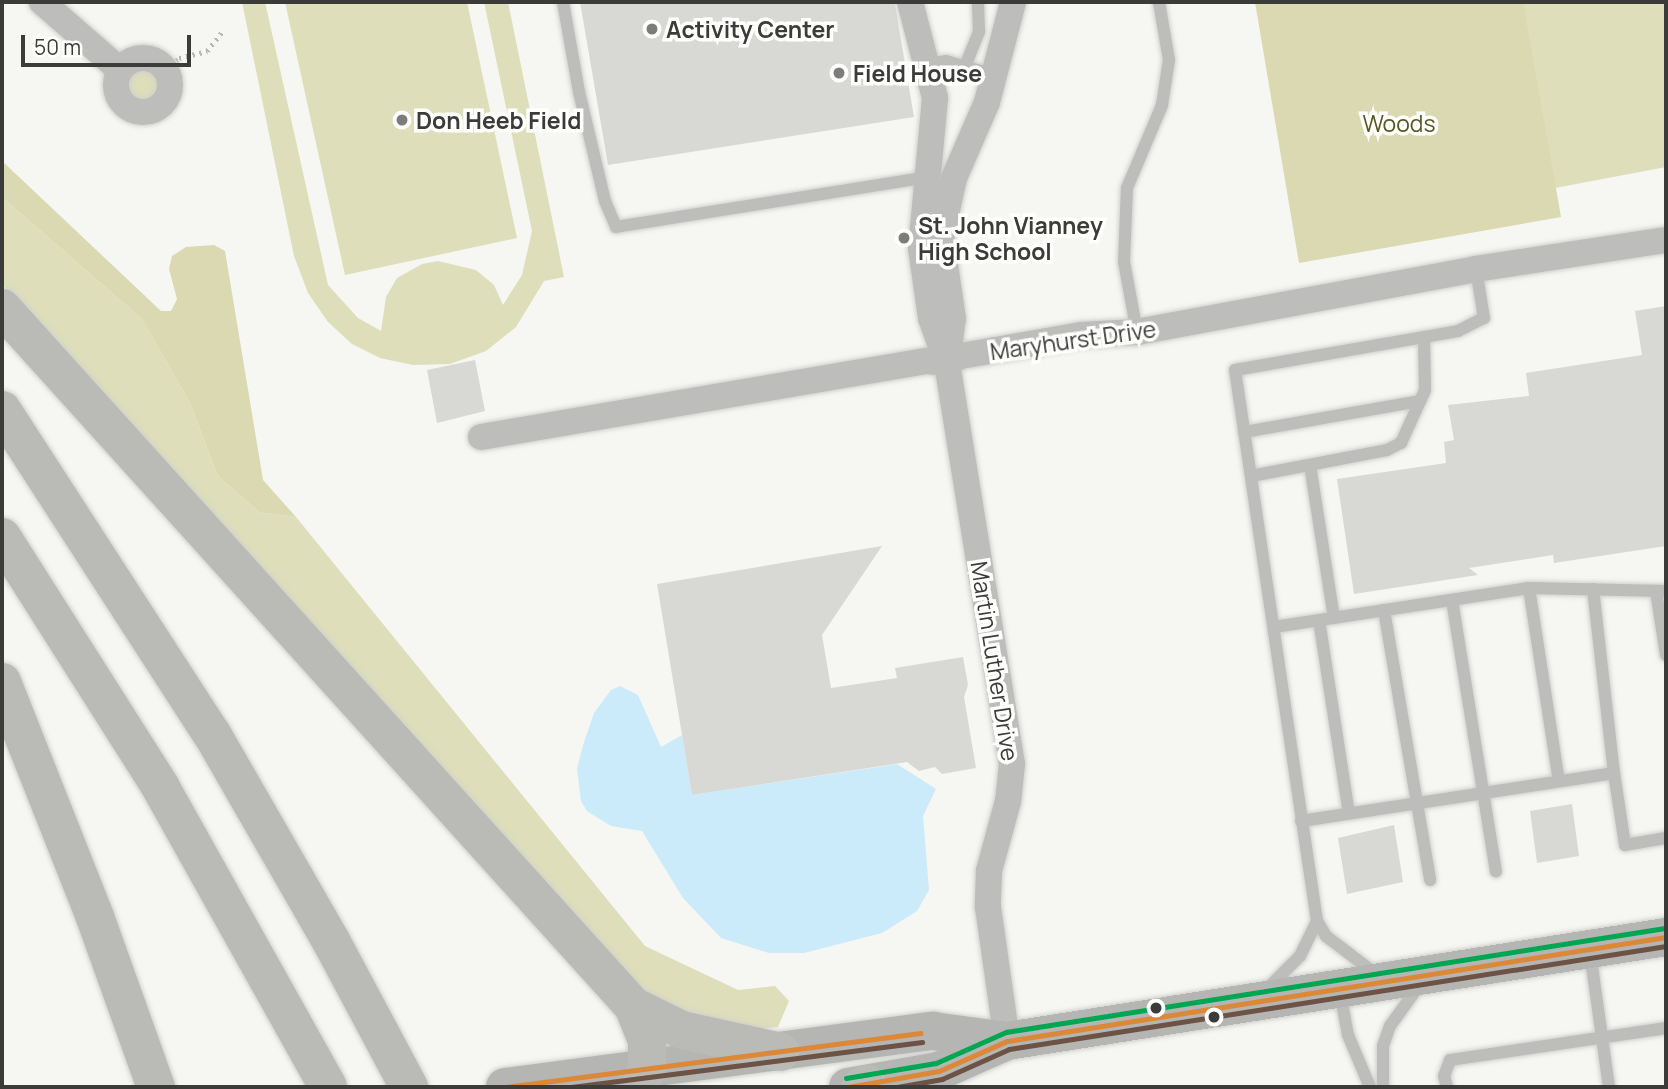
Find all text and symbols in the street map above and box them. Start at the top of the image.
place label: Activity Center [666,15,835,43]
scale bar [24,21,194,65]
marker: Activity Center [644,21,660,37]
text: 50 m [34,33,81,61]
place label: Field House [853,59,982,87]
marker: Field House [831,65,847,81]
place label: Don Heeb Field [416,106,581,134]
park label: Woods [1362,109,1436,137]
marker: Don Heeb Field [394,112,410,128]
place label: St. John Vianney High School [918,211,1103,265]
marker: St. John Vianney High School [896,230,912,246]
street label: Maryhurst Drive [988,315,1158,365]
street label: Martin Luther Drive [966,559,1024,763]
unlabelled marker [1149,1001,1163,1015]
unlabelled marker [1207,1010,1221,1024]

